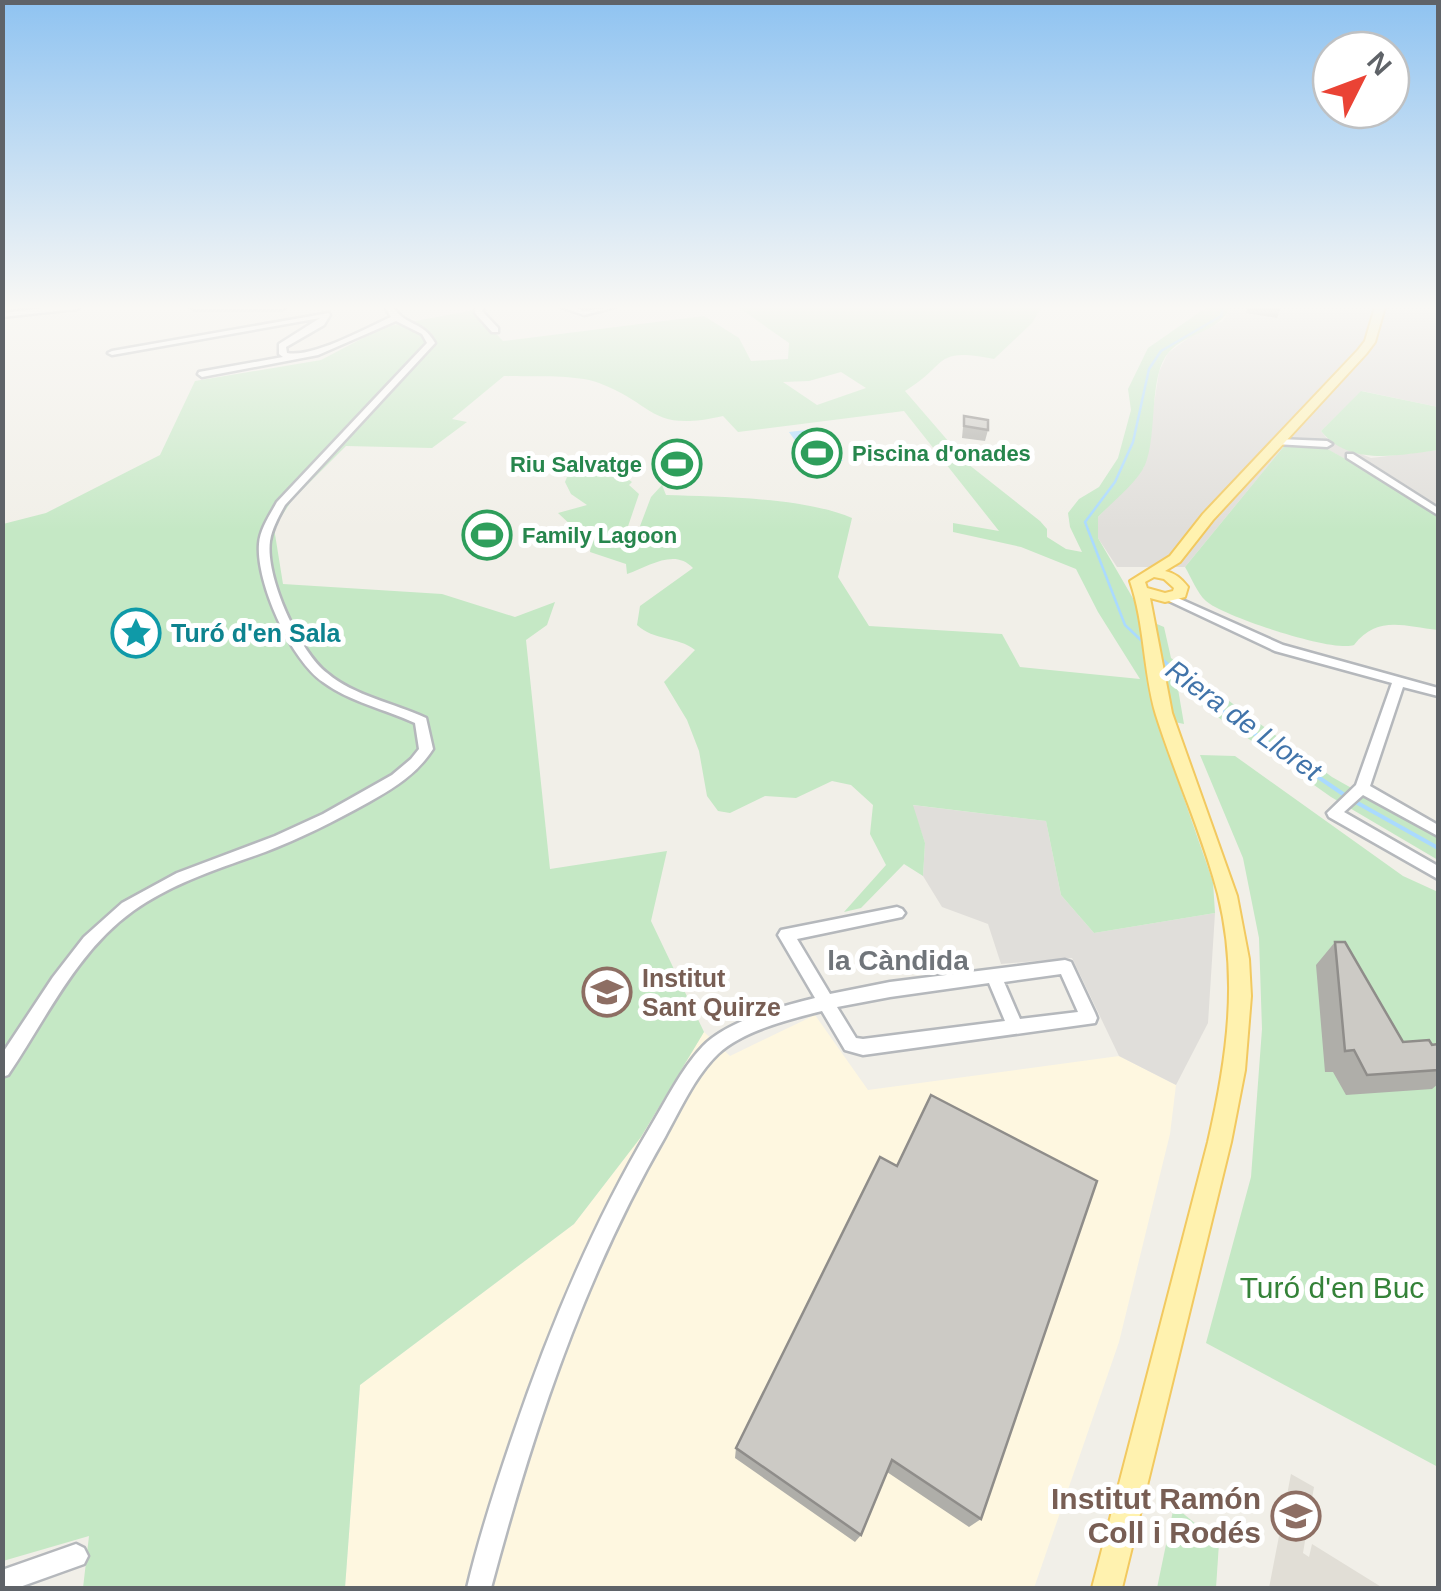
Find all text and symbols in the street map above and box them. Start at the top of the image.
north arrow [1311,30,1411,130]
text: N [1361,46,1397,81]
sports icon: Piscina d'onades [791,427,843,479]
sports icon: Riu Salvatge [651,438,703,490]
place label: Piscina d'onades [852,441,1031,466]
place label: Riu Salvatge [510,452,642,477]
sports icon: Family Lagoon [461,509,513,561]
place label: Family Lagoon [522,523,677,548]
place icon: Turó d'en Sala [110,607,162,659]
place label: Turó d'en Sala [171,619,341,647]
water label: Riera de Lloret [1160,654,1328,788]
district label: la Càndida [827,945,969,976]
place label: Institut Sant Quirze [642,964,781,1021]
school or university icon: Institut Sant Quirze [581,966,633,1018]
park label: Turó d'en Buc [1240,1271,1424,1304]
place label: Institut Ramón Coll i Rodés [1051,1482,1261,1549]
school or university icon: Institut Ramón Coll i Rodés [1270,1490,1322,1542]

